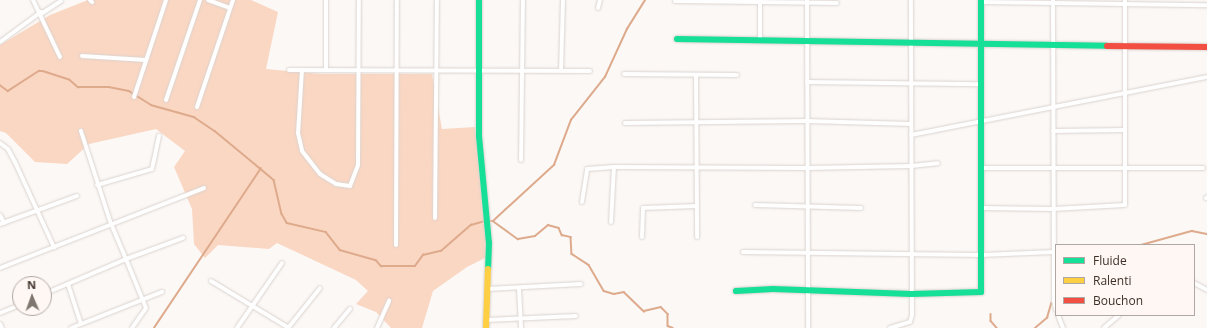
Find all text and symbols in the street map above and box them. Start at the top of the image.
legend [1055,244,1195,316]
text: Fluide [1093,252,1127,269]
text: Ralenti [1093,272,1132,289]
north arrow [12,276,52,316]
text: N [27,277,36,292]
text: Bouchon [1093,292,1143,309]

